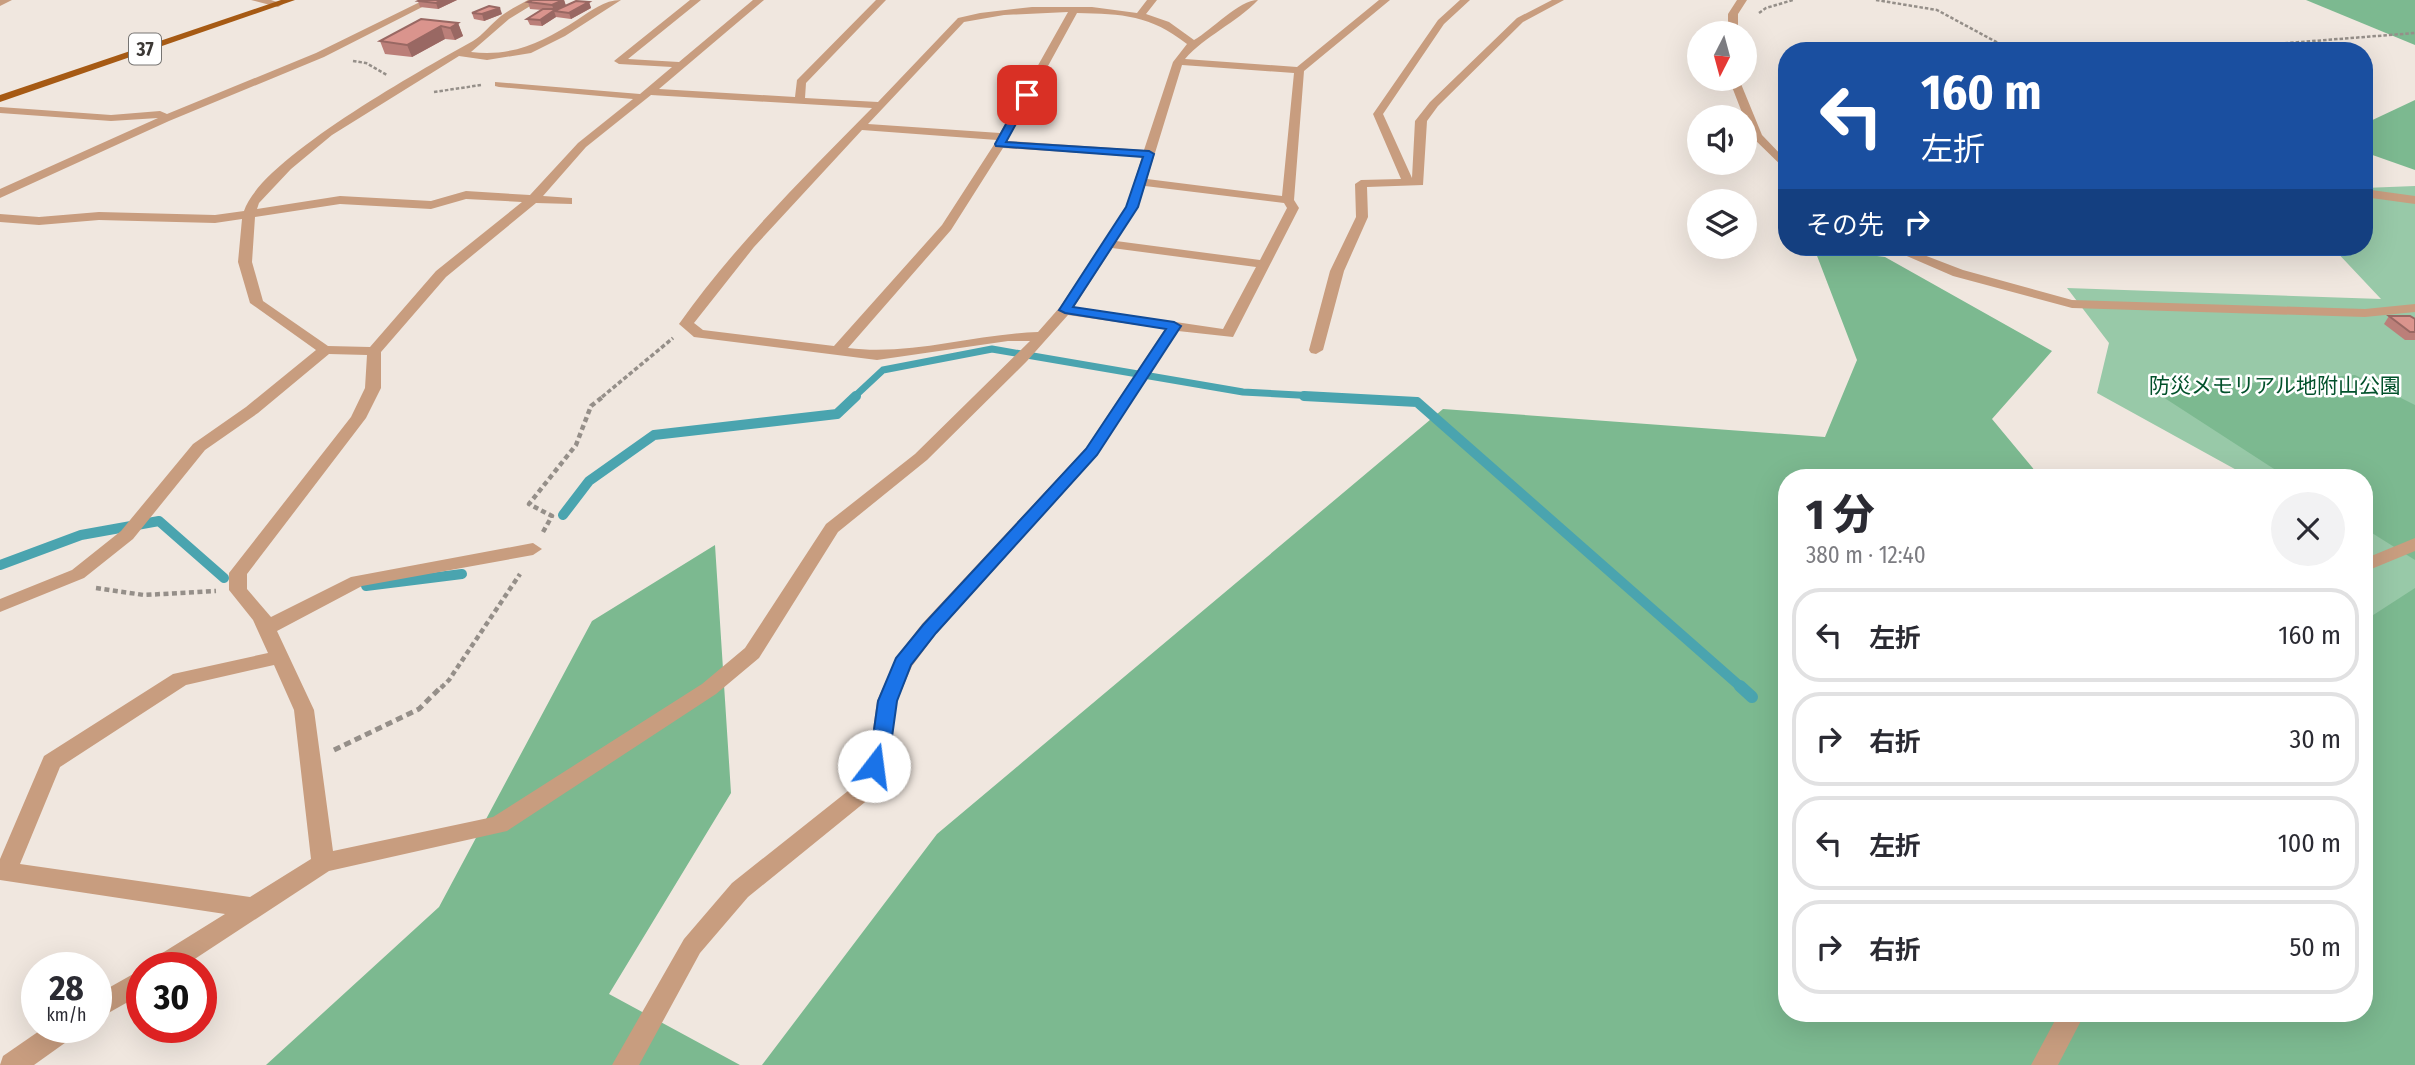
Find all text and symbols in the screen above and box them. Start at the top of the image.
north arrow [1687,21,1757,91]
map controls [1687,21,1757,259]
road number: 37 [129,34,161,64]
text: 160 m [1921,63,2042,122]
pin [997,65,1057,125]
icon: left [1806,70,1897,161]
icon: arrive [1008,76,1046,114]
button: sound [1687,105,1757,175]
text: 左折 [1921,130,1985,168]
button: layers [1687,189,1757,259]
icon: right [1898,203,1936,241]
text: その先 [1806,210,1884,241]
park label: 防災メモリアル地附山公園 [2149,373,2401,399]
text: 1 分 [1806,490,1875,540]
button: close [2271,492,2345,566]
text: 380 m · 12:40 [1806,541,1926,569]
icon: left [1810,616,1848,654]
text: 160 m [2278,620,2341,651]
text: 左折 [1869,623,1921,654]
icon: right [1810,720,1848,758]
text: 30 m [2290,724,2341,755]
text: 右折 [1869,727,1921,758]
position arrow [837,729,911,803]
icon: left [1810,824,1848,862]
text: 100 m [2278,828,2341,859]
text: 左折 [1869,831,1921,862]
icon: right [1810,928,1848,966]
text: 50 m [2289,932,2341,963]
text: 右折 [1869,935,1921,966]
speed limit sign: 30 [126,952,217,1043]
text: 28 [49,967,84,1009]
text: km/h [46,1004,87,1026]

